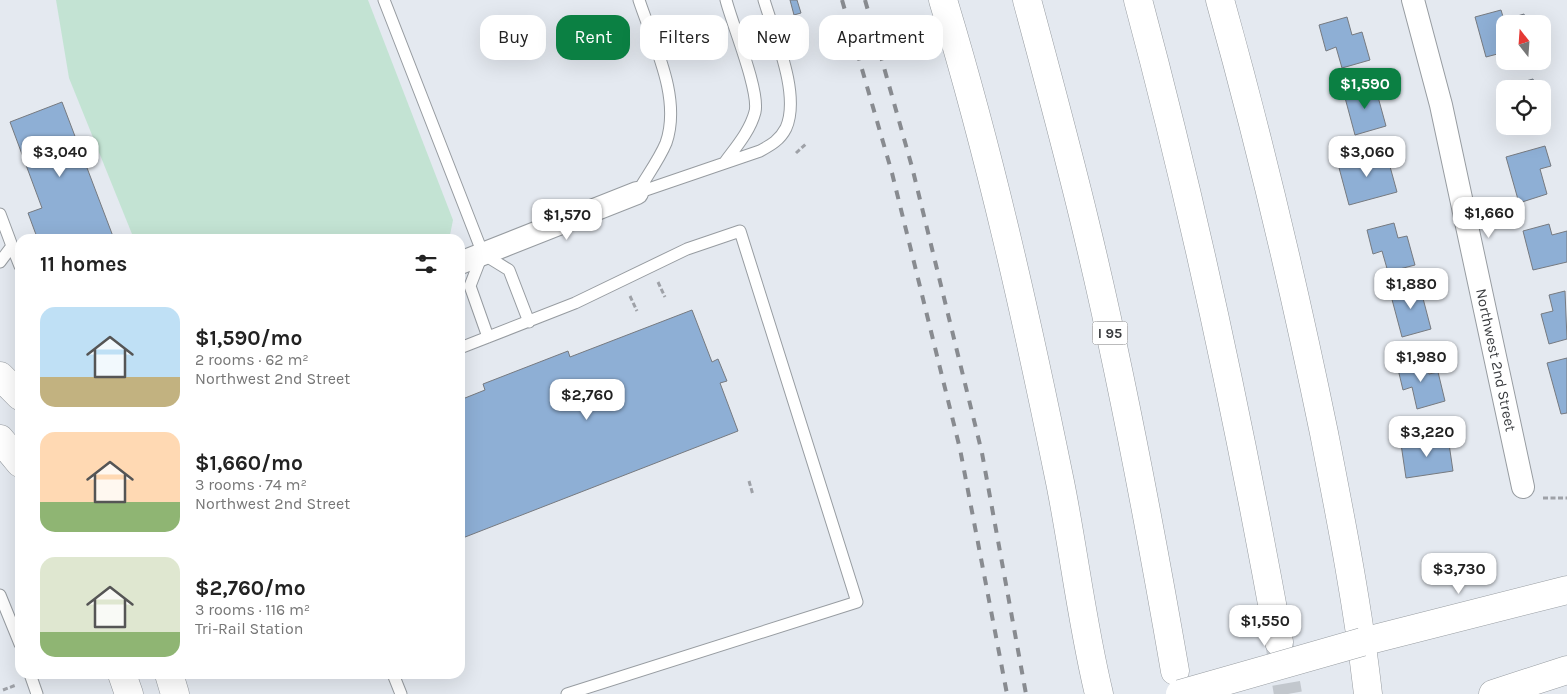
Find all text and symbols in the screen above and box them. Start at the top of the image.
chip: Buy [480,15,546,60]
chip: Rent [556,15,630,60]
chip: Filters [640,15,728,60]
chip: New [738,15,809,60]
chip: Apartment [819,15,943,60]
north arrow [1496,15,1551,70]
map controls [1496,15,1551,135]
pin: $1,590 [1324,68,1406,110]
text: $1,590 [1340,74,1390,93]
button: locate [1496,80,1551,135]
pin: $3,040 [19,136,101,178]
pin: $3,060 [1326,136,1408,178]
text: $3,040 [33,142,87,161]
text: $3,060 [1340,142,1394,161]
pin: $1,660 [1448,196,1530,239]
pin: $1,570 [526,198,608,241]
text: $1,660 [1464,203,1514,222]
text: $1,570 [543,205,591,224]
icon: filters [412,250,440,278]
text: 11 homes [40,252,127,276]
pin: $1,880 [1370,268,1452,310]
text: $1,880 [1385,274,1437,293]
street label: Northwest 2nd Street [1472,287,1520,433]
road number: I 95 [1092,322,1128,344]
text: $1,590/mo [195,326,302,350]
icon: home [80,327,140,387]
pin: $1,980 [1380,340,1462,383]
text: $1,980 [1396,347,1447,366]
text: 2 rooms · 62 m² [195,350,309,369]
text: Northwest 2nd Street [195,369,350,388]
pin: $2,760 [546,378,628,421]
text: $2,760 [561,385,613,404]
pin: $3,220 [1386,416,1468,458]
text: $3,220 [1400,422,1454,441]
text: $1,660/mo [195,451,303,475]
icon: home [80,452,140,512]
text: 3 rooms · 74 m² [195,475,307,494]
text: Northwest 2nd Street [195,494,350,513]
pin: $3,730 [1418,552,1500,595]
text: $3,730 [1432,559,1486,578]
text: $2,760/mo [195,576,306,600]
icon: home [80,577,140,637]
text: 3 rooms · 116 m² [195,600,310,619]
pin: $1,550 [1224,604,1306,647]
text: $1,550 [1240,611,1290,630]
text: Tri-Rail Station [195,619,303,638]

